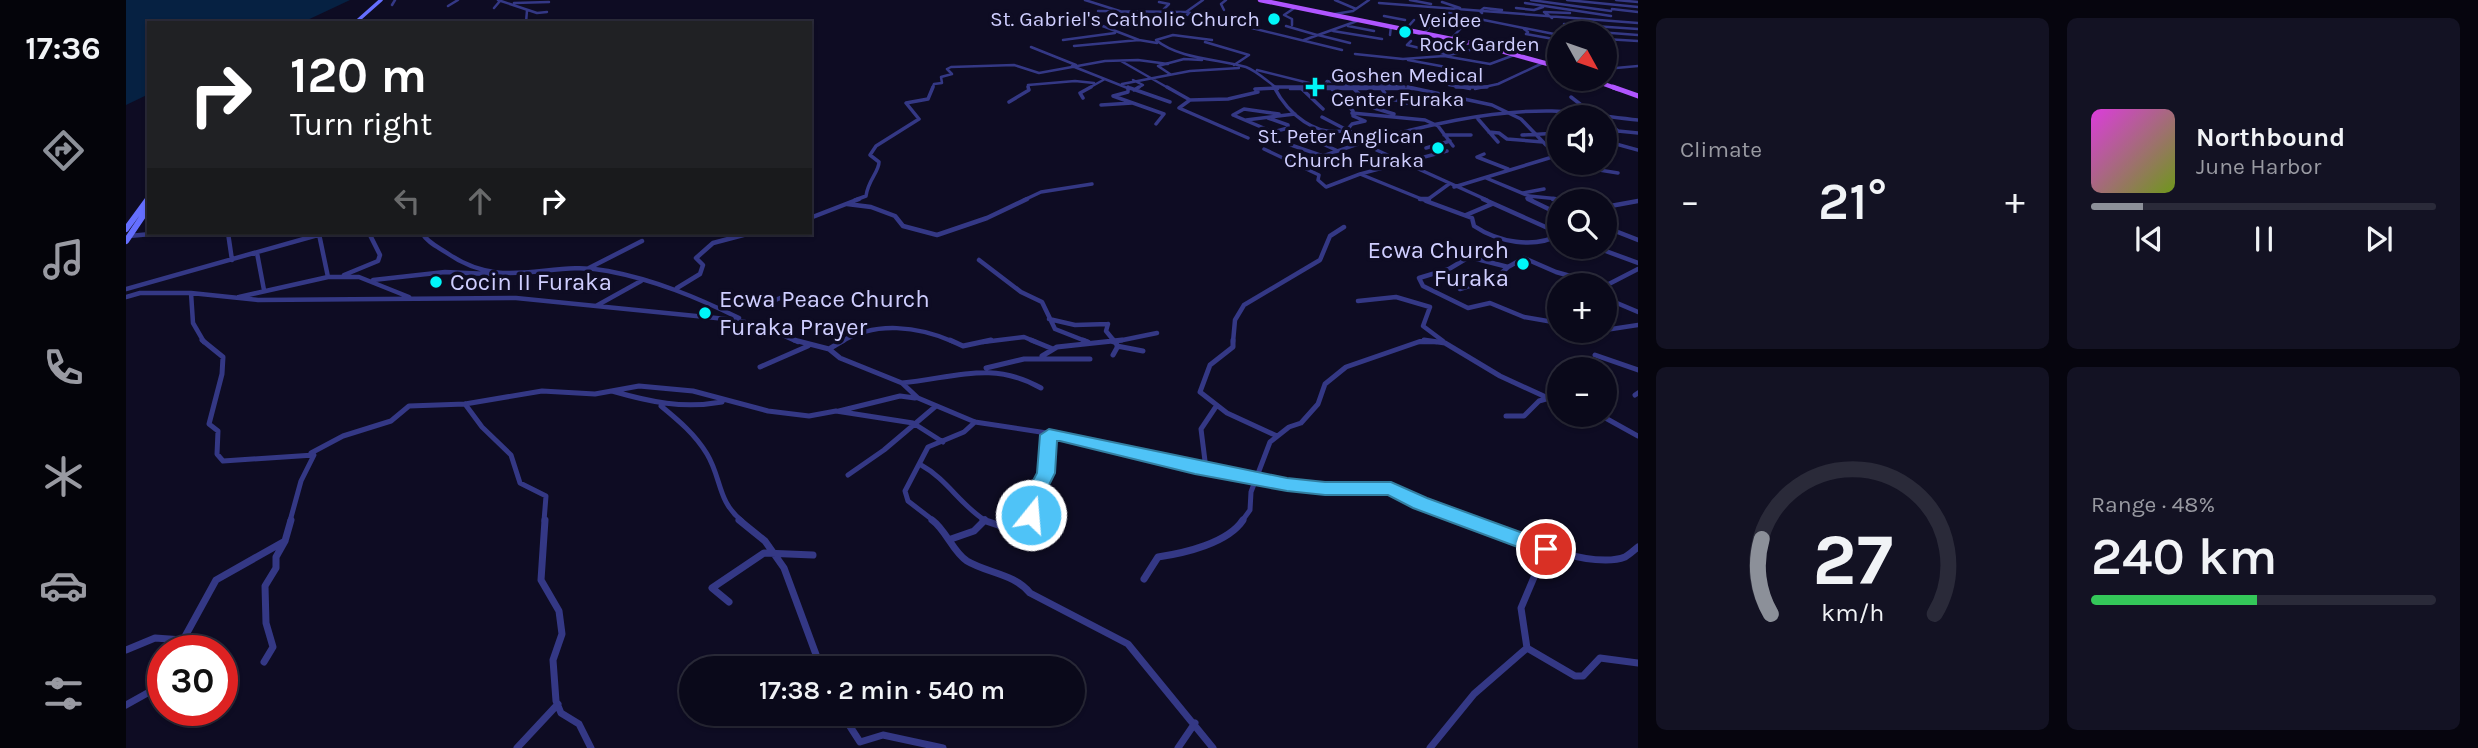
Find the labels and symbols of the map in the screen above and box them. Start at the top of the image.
place label: St. Gabriel's Catholic Church [990,7,1260,31]
place label: Veidee Rock Garden [1419,8,1540,56]
marker: St. Gabriel's Catholic Church [1266,11,1282,27]
north arrow [1547,21,1617,91]
marker: Veidee Rock Garden [1397,24,1413,40]
place label: Goshen Medical Center Furaka [1331,63,1484,111]
marker: Goshen Medical Center Furaka [1305,77,1325,97]
place label: St. Peter Anglican Church Furaka [1257,124,1424,172]
marker: St. Peter Anglican Church Furaka [1430,140,1446,156]
place label: Ecwa Church Furaka [1368,236,1509,292]
marker: Ecwa Church Furaka [1515,256,1531,272]
place label: Cocin II Furaka [450,268,612,296]
marker: Cocin II Furaka [428,274,444,290]
place label: Ecwa Peace Church Furaka Prayer [719,285,930,341]
marker: Ecwa Peace Church Furaka Prayer [697,305,713,321]
position arrow [994,478,1068,552]
pin [1516,519,1576,579]
speed limit sign: 30 [147,635,238,726]

